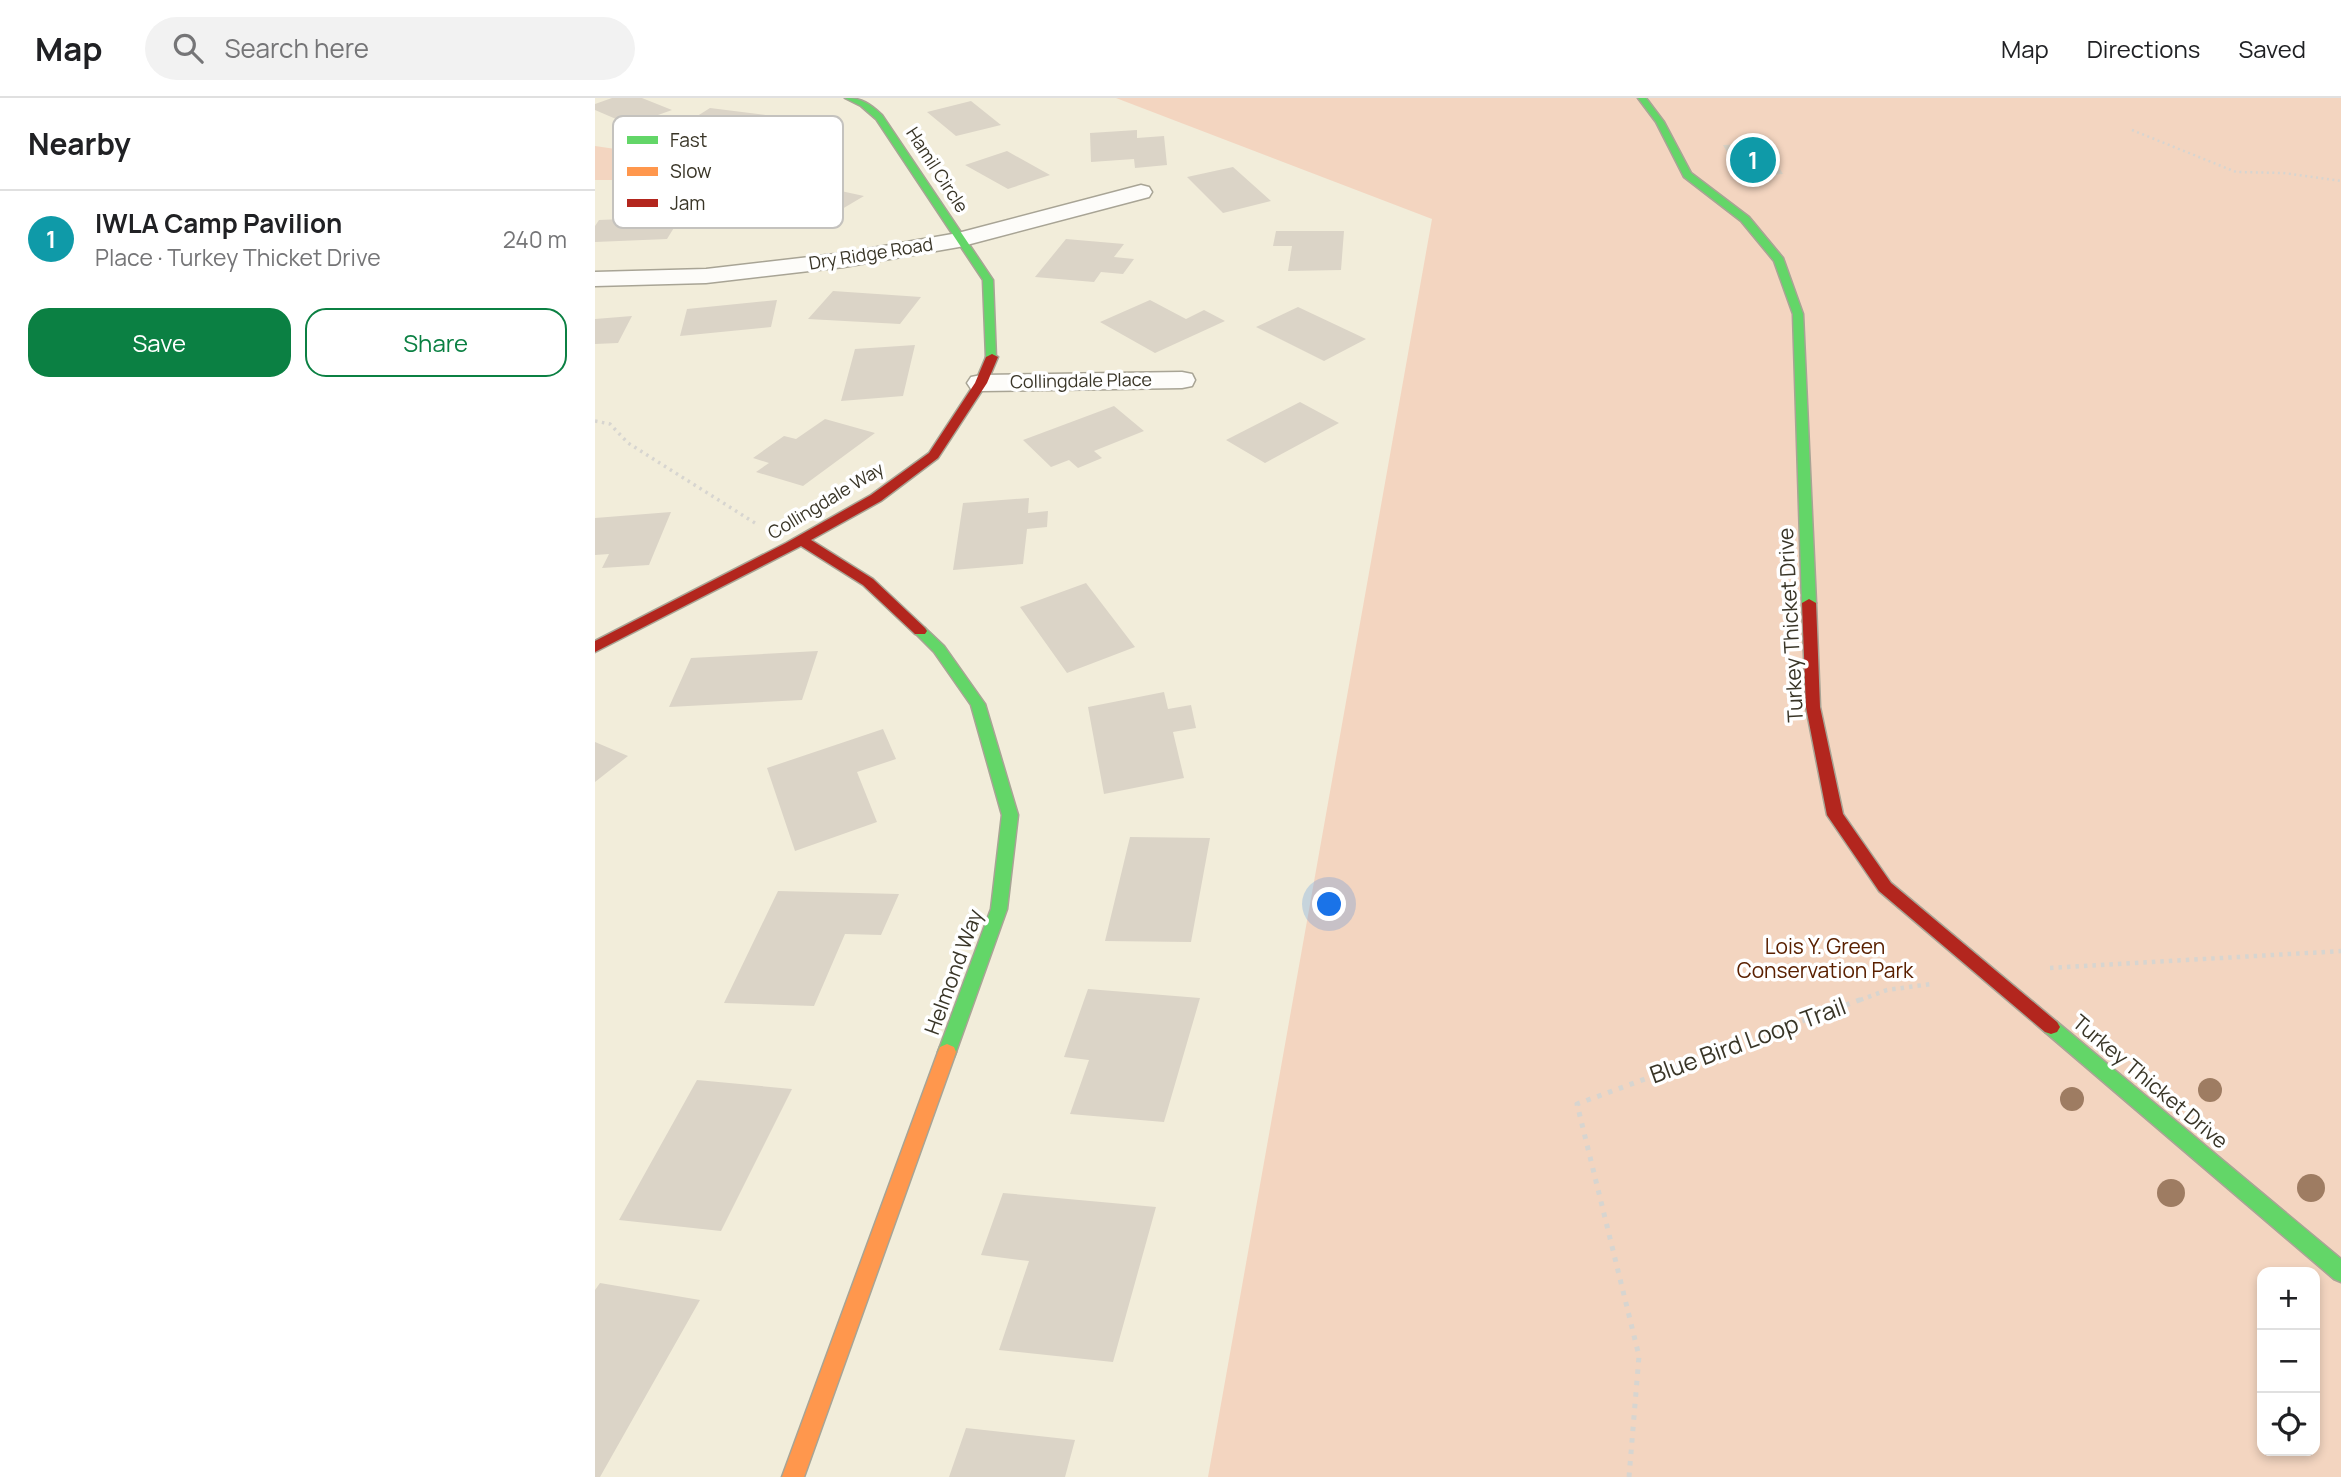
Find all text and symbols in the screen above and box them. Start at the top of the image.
search box [145,17,635,80]
text: Map [35,26,103,71]
icon: search [169,29,207,67]
text: Search here [225,30,369,66]
text: Map [2001,32,2049,65]
text: Directions [2087,32,2200,65]
text: Saved [2238,32,2306,65]
legend [613,116,843,228]
street label: Hamil Circle [901,122,974,217]
text: Nearby [28,123,131,164]
text: Fast [670,127,707,153]
pin: 1 [1730,134,1776,186]
text: Slow [670,158,712,184]
text: Jam [670,190,705,216]
text: IWLA Camp Pavilion [95,205,342,241]
text: 1 [46,223,56,255]
text: 240 m [503,223,567,255]
street label: Dry Ridge Road [807,231,935,275]
text: Place · Turkey Thicket Drive [95,241,381,273]
button: Save [28,308,291,377]
button: Share [305,308,567,377]
street label: Collingdale Place [1010,367,1152,393]
street label: Collingdale Way [763,456,888,544]
street label: Turkey Thicket Drive [1771,527,1809,723]
your location [1312,887,1346,921]
street label: Helmond Way [917,905,989,1038]
park label: Lois Y. Green Conservation Park [1737,932,1914,984]
street label: Blue Bird Loop Trail [1645,989,1850,1090]
street label: Turkey Thicket Drive [2067,1008,2234,1155]
map controls [2257,1267,2320,1456]
button: + [2257,1267,2320,1330]
button: − [2257,1330,2320,1393]
button: locate [2257,1393,2320,1456]

